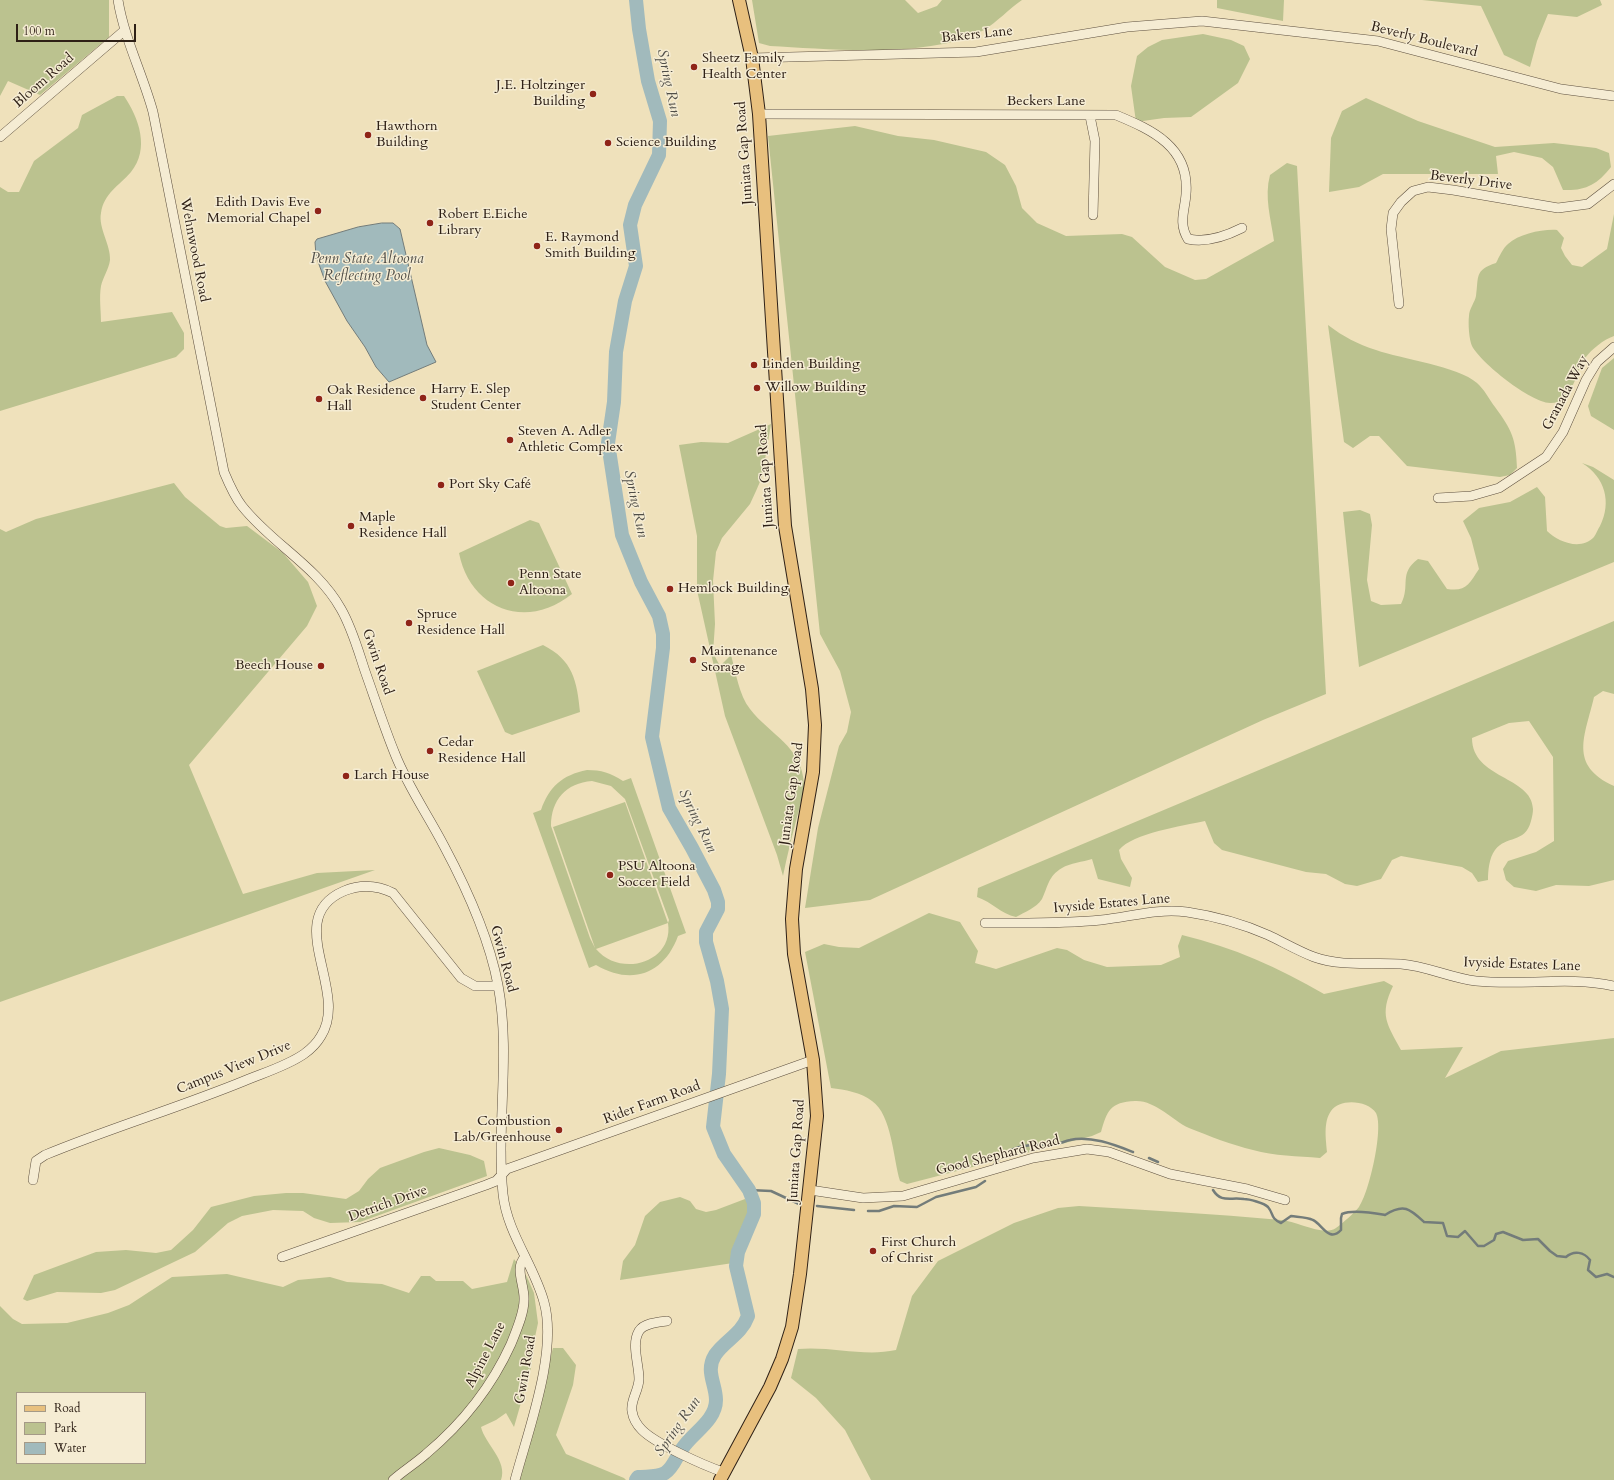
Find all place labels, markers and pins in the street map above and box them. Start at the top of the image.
place label: Sheetz Family Health Center [702,51,786,84]
marker: Sheetz Family Health Center [689,62,699,72]
place label: J.E. Holtzinger Building [496,78,585,110]
marker: J.E. Holtzinger Building [588,89,598,99]
place label: Hawthorn Building [376,119,438,152]
marker: Hawthorn Building [363,130,373,140]
place label: Science Building [616,135,716,151]
marker: Science Building [603,138,613,148]
place label: Edith Davis Eve Memorial Chapel [207,195,310,228]
marker: Edith Davis Eve Memorial Chapel [313,206,323,216]
place label: Robert E.Eiche Library [438,207,528,240]
marker: Robert E.Eiche Library [425,218,435,228]
place label: E. Raymond Smith Building [545,230,636,262]
marker: E. Raymond Smith Building [532,241,542,251]
place label: Linden Building [762,357,860,373]
marker: Linden Building [749,360,759,370]
place label: Willow Building [765,380,866,396]
place label: Harry E. Slep Student Center [431,382,521,414]
place label: Oak Residence Hall [327,383,416,416]
marker: Willow Building [752,383,762,393]
marker: Harry E. Slep Student Center [418,393,428,403]
marker: Oak Residence Hall [314,394,324,404]
place label: Steven A. Adler Athletic Complex [518,424,623,456]
marker: Steven A. Adler Athletic Complex [505,435,515,445]
place label: Port Sky Café [449,477,531,493]
marker: Port Sky Café [436,480,446,490]
place label: Maple Residence Hall [359,510,447,542]
marker: Maple Residence Hall [346,521,356,531]
place label: Penn State Altoona [519,567,582,600]
marker: Penn State Altoona [506,578,516,588]
place label: Hemlock Building [678,581,789,597]
marker: Hemlock Building [665,584,675,594]
place label: Spruce Residence Hall [417,607,505,640]
marker: Spruce Residence Hall [404,618,414,628]
place label: Maintenance Storage [701,644,778,676]
marker: Maintenance Storage [688,655,698,665]
place label: Beech House [235,658,313,674]
marker: Beech House [316,661,326,671]
place label: Cedar Residence Hall [438,735,526,768]
marker: Cedar Residence Hall [425,746,435,756]
place label: Larch House [354,768,429,784]
marker: Larch House [341,771,351,781]
place label: PSU Altoona Soccer Field [618,859,696,892]
marker: PSU Altoona Soccer Field [605,870,615,880]
place label: Combustion Lab/Greenhouse [454,1114,551,1146]
marker: Combustion Lab/Greenhouse [554,1125,564,1135]
place label: First Church of Christ [881,1235,956,1268]
marker: First Church of Christ [868,1246,878,1256]

